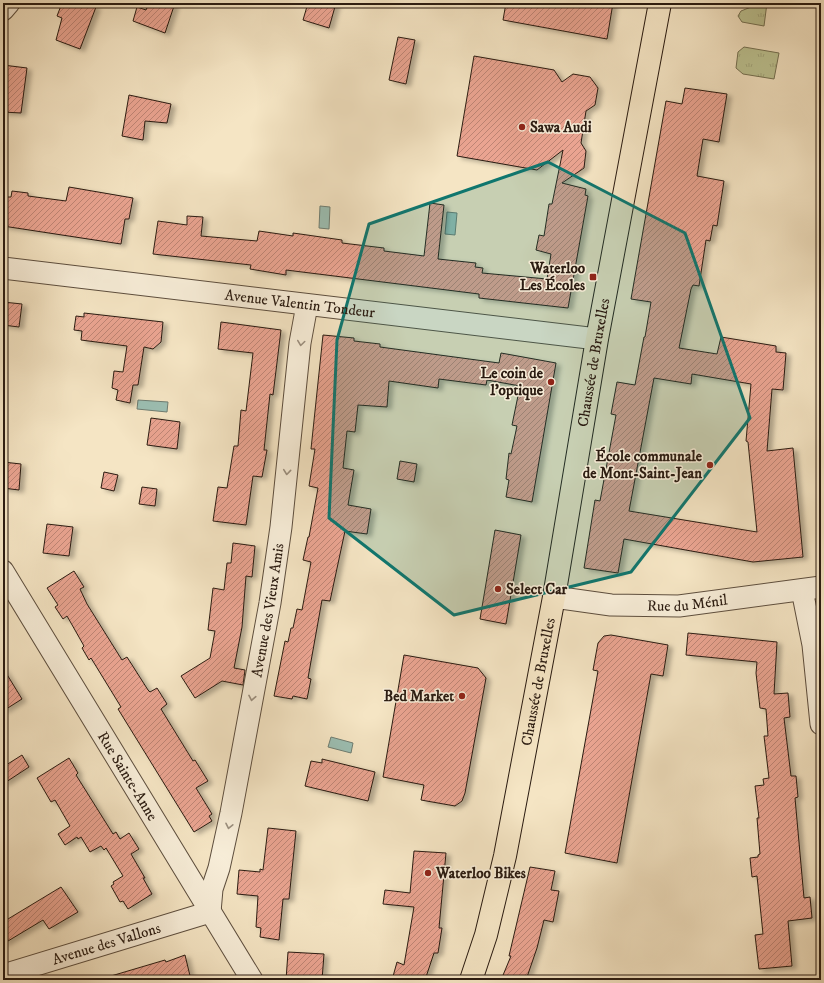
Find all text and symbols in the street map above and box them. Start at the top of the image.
place label: Sawa Audi [530,118,592,137]
marker: Sawa Audi [517,122,527,132]
place label: Waterloo Les Écoles [520,259,586,295]
marker: Waterloo Les Écoles [588,272,598,282]
street label: Avenue Valentin Tondeur [224,285,376,322]
street label: Chaussée de Bruxelles [573,297,614,428]
one-way arrow [296,340,305,346]
place label: Le coin de l'optique [480,364,544,401]
marker: Le coin de l'optique [546,377,556,387]
place label: École communale de Mont-Saint-Jean [583,446,703,483]
marker: École communale de Mont-Saint-Jean [705,460,715,470]
one-way arrow [282,469,291,475]
street label: Avenue des Vieux Amis [247,542,288,679]
place label: Select Car [506,580,568,599]
marker: Select Car [493,584,503,594]
street label: Rue du Ménil [647,590,729,616]
street label: Chaussée de Bruxelles [517,616,559,747]
place label: Bed Market [384,687,454,706]
marker: Bed Market [457,691,467,701]
one-way arrow [248,695,257,701]
street label: Rue Sainte-Anne [93,728,162,824]
one-way arrow [225,822,233,829]
place label: Waterloo Bikes [435,864,526,883]
marker: Waterloo Bikes [423,868,433,878]
street label: Avenue des Vallons [50,918,163,969]

